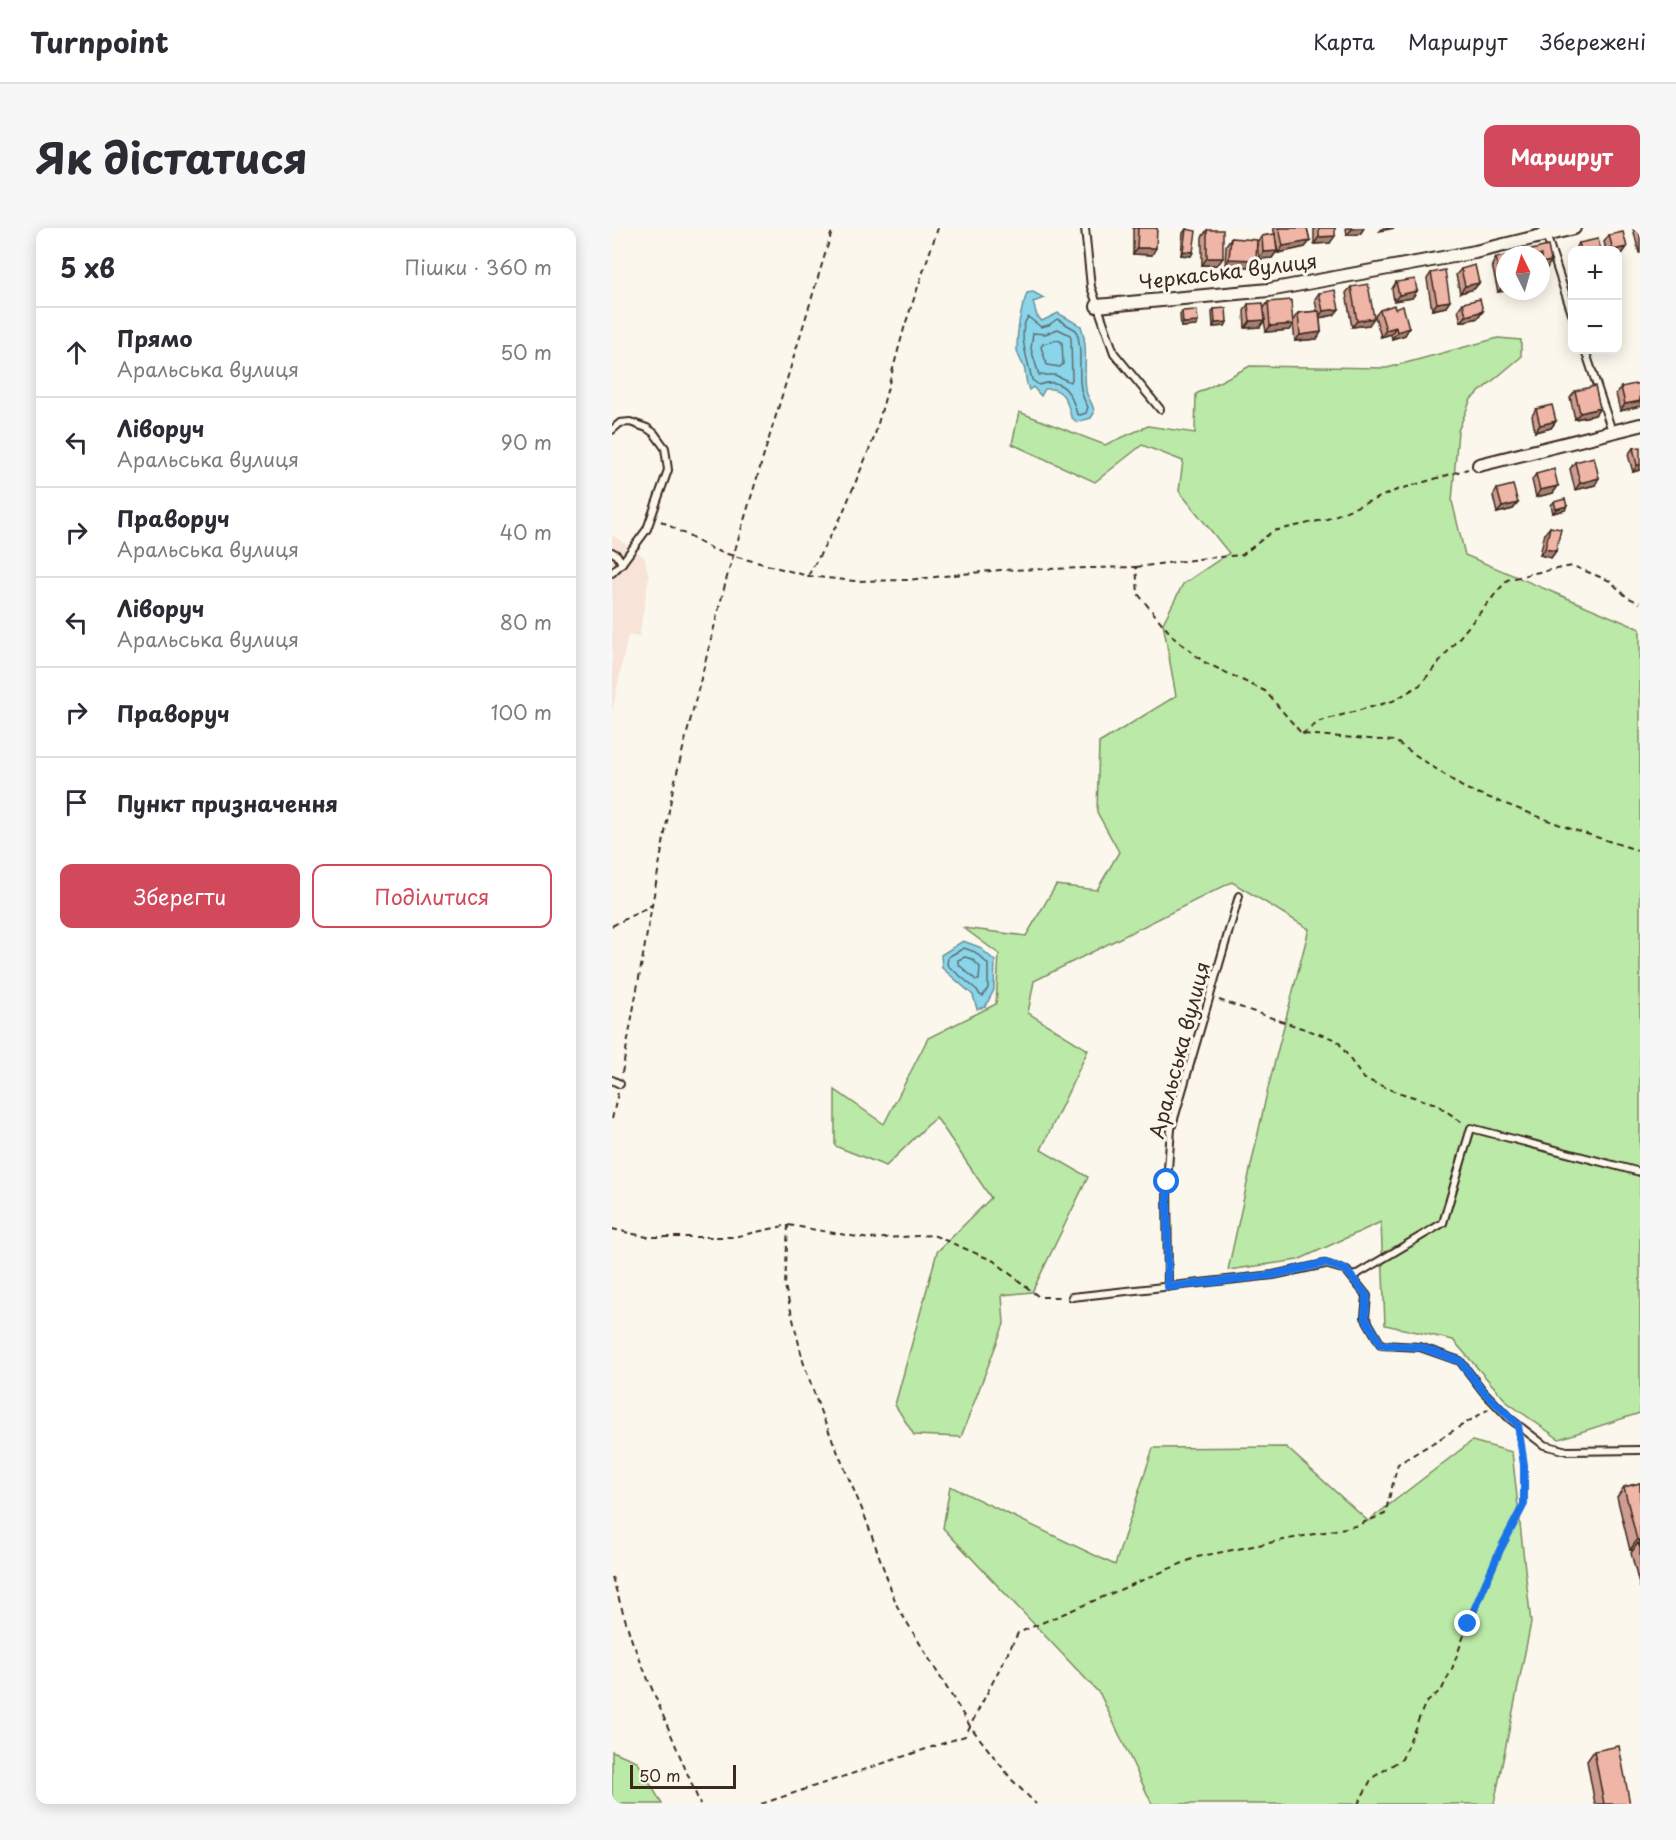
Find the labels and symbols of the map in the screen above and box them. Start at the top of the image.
street label: Черкаська вулиця [1137,245,1319,297]
north arrow [1496,246,1550,300]
street label: Аральська вулиця [1141,958,1217,1142]
route start [1153,1168,1179,1194]
route end [1454,1610,1480,1636]
scale bar [630,1762,736,1790]

